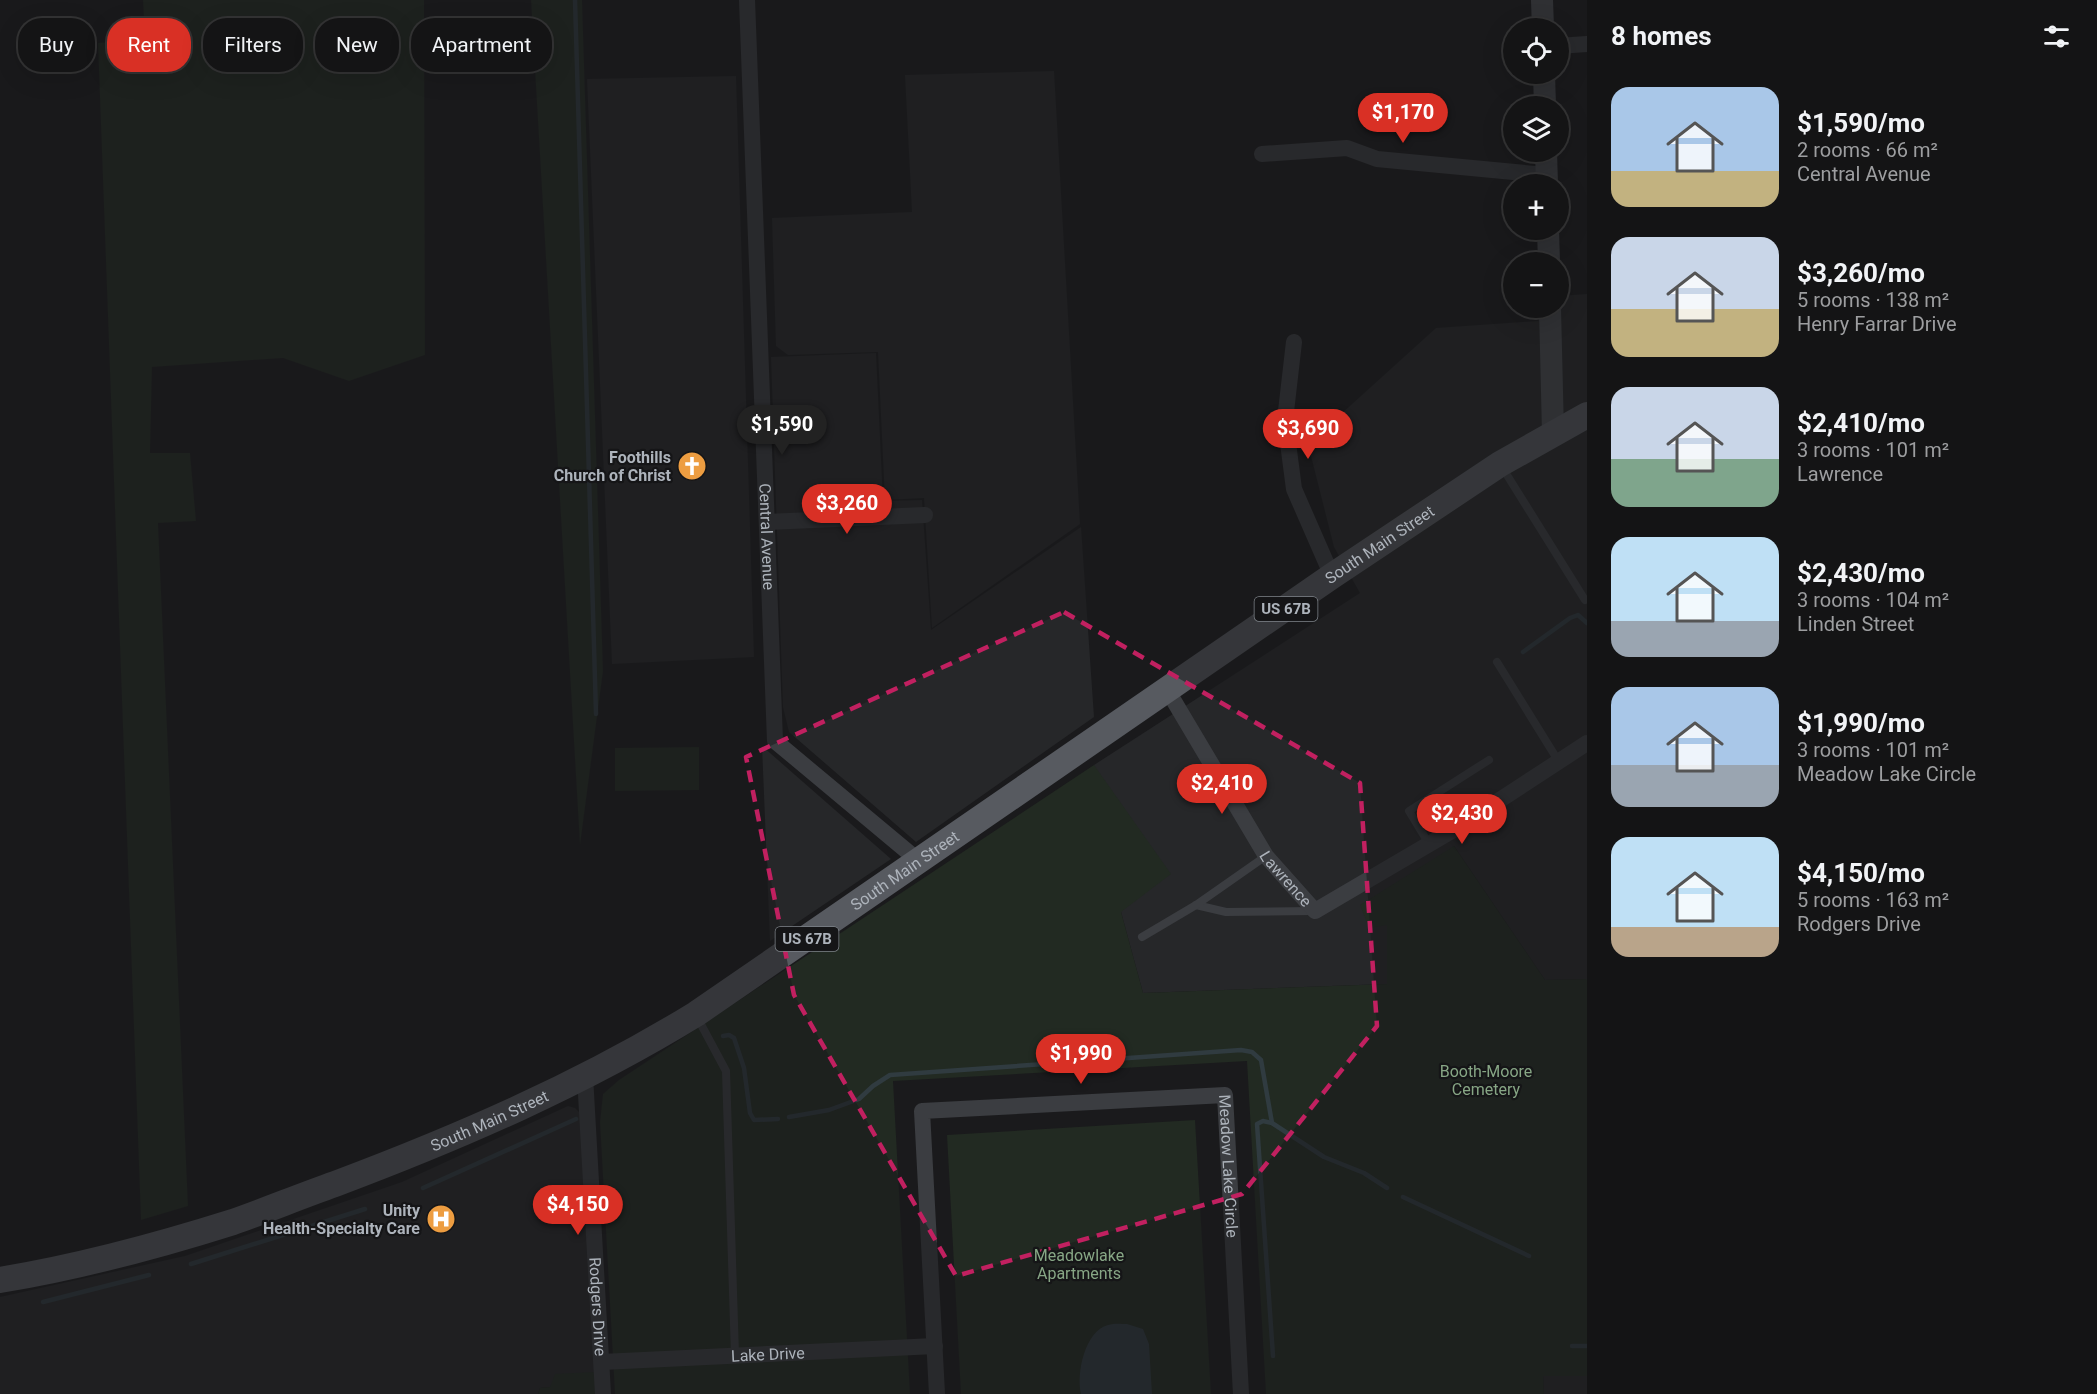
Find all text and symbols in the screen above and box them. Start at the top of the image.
chip: Buy [18,18,95,72]
chip: Rent [107,18,191,72]
chip: Filters [203,18,303,72]
chip: New [315,18,399,72]
chip: Apartment [411,18,552,72]
map controls [1503,18,1569,318]
button: locate [1503,18,1569,84]
icon: filters [2040,20,2073,53]
text: 8 homes [1611,21,1712,51]
pin: $1,170 [1354,93,1452,144]
button: layers [1503,96,1569,162]
text: $1,170 [1372,100,1434,124]
text: $1,590/mo [1797,108,1925,138]
icon: home [1659,111,1731,183]
text: 2 rooms · 66 m² [1797,138,1938,162]
text: Central Avenue [1797,162,1931,186]
button: + [1503,174,1569,240]
button: − [1503,252,1569,318]
text: $3,260/mo [1797,258,1925,288]
icon: home [1659,261,1731,333]
text: 5 rooms · 138 m² [1797,288,1949,312]
text: Henry Farrar Drive [1797,312,1957,336]
pin: $1,590 [733,405,831,456]
text: $2,410/mo [1797,408,1925,438]
pin: $3,690 [1259,409,1357,460]
icon: home [1659,411,1731,483]
text: $1,590 [751,412,813,436]
text: $3,690 [1277,416,1339,440]
text: 3 rooms · 101 m² [1797,438,1949,462]
place label: Foothills Church of Christ [554,448,672,485]
church icon: Foothills Church of Christ [676,450,708,482]
text: Lawrence [1797,462,1883,486]
street label: Central Avenue [756,483,779,590]
pin: $3,260 [798,484,896,535]
text: $3,260 [816,491,878,515]
street label: South Main Street [1321,501,1438,588]
text: $2,430/mo [1797,558,1925,588]
icon: home [1659,561,1731,633]
text: 3 rooms · 104 m² [1797,588,1949,612]
road number: US 67B [1254,597,1318,621]
text: Linden Street [1797,612,1914,636]
text: $1,990/mo [1797,708,1925,738]
icon: home [1659,711,1731,783]
text: 3 rooms · 101 m² [1797,738,1949,762]
text: Meadow Lake Circle [1797,762,1976,786]
pin: $2,410 [1173,764,1271,815]
text: $2,410 [1191,771,1253,795]
pin: $2,430 [1413,794,1511,845]
text: $2,430 [1431,801,1493,825]
street label: South Main Street [847,827,962,914]
street label: Lawrence [1256,847,1316,910]
text: $4,150/mo [1797,858,1925,888]
icon: home [1659,861,1731,933]
text: 5 rooms · 163 m² [1797,888,1949,912]
text: Rodgers Drive [1797,912,1921,936]
road number: US 67B [776,927,838,951]
pin: $1,990 [1032,1034,1130,1085]
text: $1,990 [1050,1041,1112,1065]
park label: Booth-Moore Cemetery [1440,1062,1532,1099]
street label: South Main Street [428,1086,551,1155]
street label: Meadow Lake Circle [1215,1094,1242,1238]
pin: $4,150 [529,1185,627,1236]
text: $4,150 [547,1192,609,1216]
place label: Unity Health-Specialty Care [263,1201,421,1238]
hospital icon: Unity Health-Specialty Care [425,1203,457,1235]
park label: Meadowlake Apartments [1034,1246,1124,1283]
street label: Rodgers Drive [586,1257,610,1357]
street label: Lake Drive [731,1343,805,1365]

